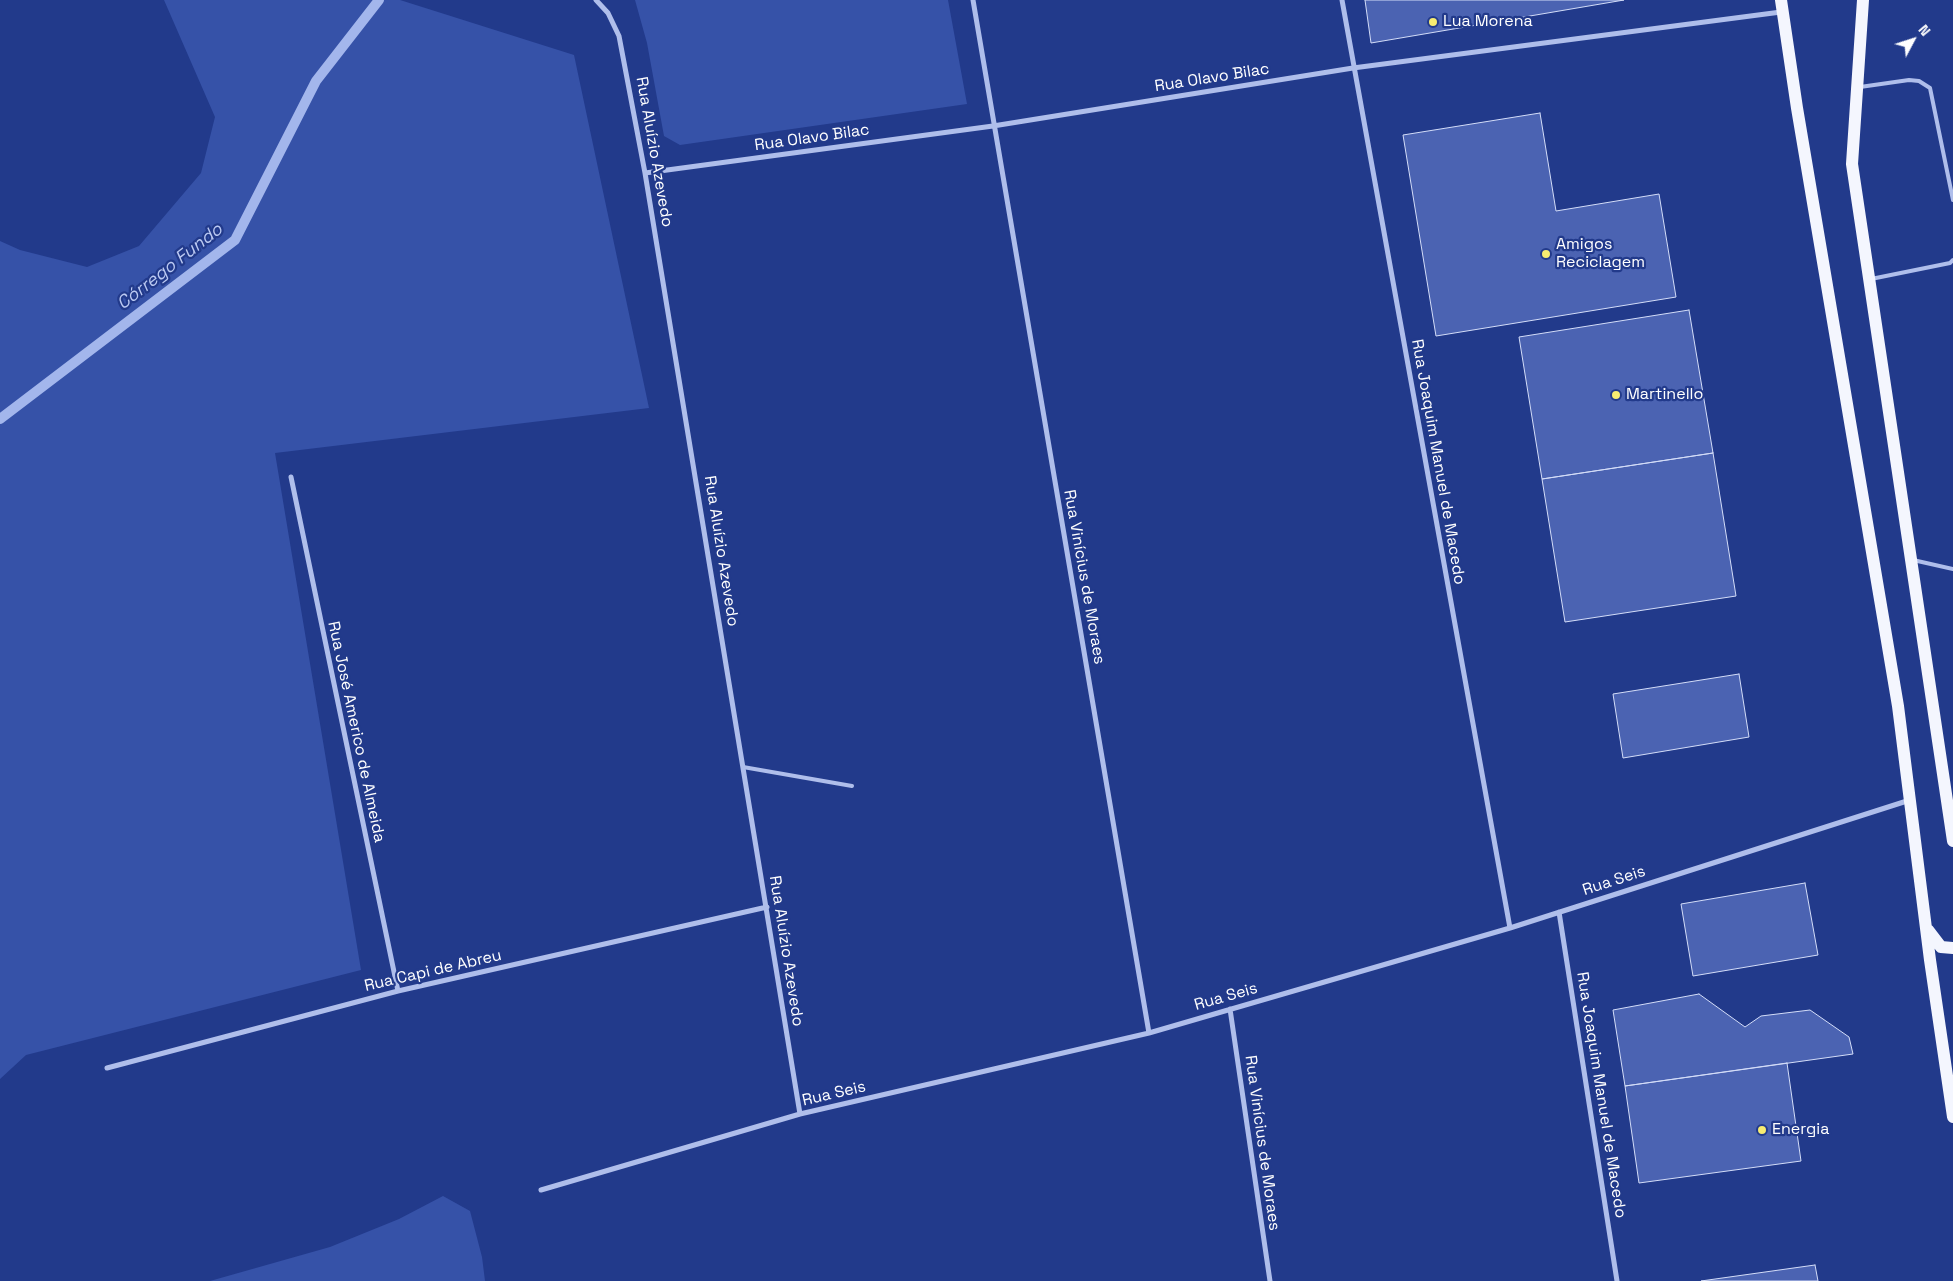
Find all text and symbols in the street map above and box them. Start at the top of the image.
place label: Lua Morena [1443,12,1533,32]
north arrow [1888,15,1938,65]
marker: Lua Morena [1427,16,1439,28]
text: N [1915,21,1934,40]
street label: Rua Olavo Bilac [1153,59,1271,97]
street label: Rua Aluízio Azevedo [631,75,677,229]
street label: Rua Olavo Bilac [753,120,871,156]
water label: Córrego Fundo [113,219,227,315]
place label: Amigos Reciclagem [1556,235,1645,273]
marker: Amigos Reciclagem [1540,248,1552,260]
street label: Rua Joaquim Manuel de Macedo [1407,338,1469,586]
place label: Martinello [1626,385,1703,405]
marker: Martinello [1610,389,1622,401]
street label: Rua Aluízio Azevedo [700,474,742,628]
street label: Rua Vinícius de Moraes [1059,488,1109,666]
street label: Rua José Americo de Almeida [323,620,389,844]
street label: Rua Seis [1580,862,1648,900]
street label: Rua Aluízio Azevedo [765,874,807,1028]
street label: Rua Capi de Abreu [362,946,504,996]
street label: Rua Joaquim Manuel de Macedo [1572,971,1630,1219]
street label: Rua Seis [1192,979,1260,1015]
street label: Rua Vinícius de Moraes [1240,1054,1284,1232]
street label: Rua Seis [800,1077,868,1111]
place label: Energia [1772,1120,1829,1140]
marker: Energia [1756,1124,1768,1136]

